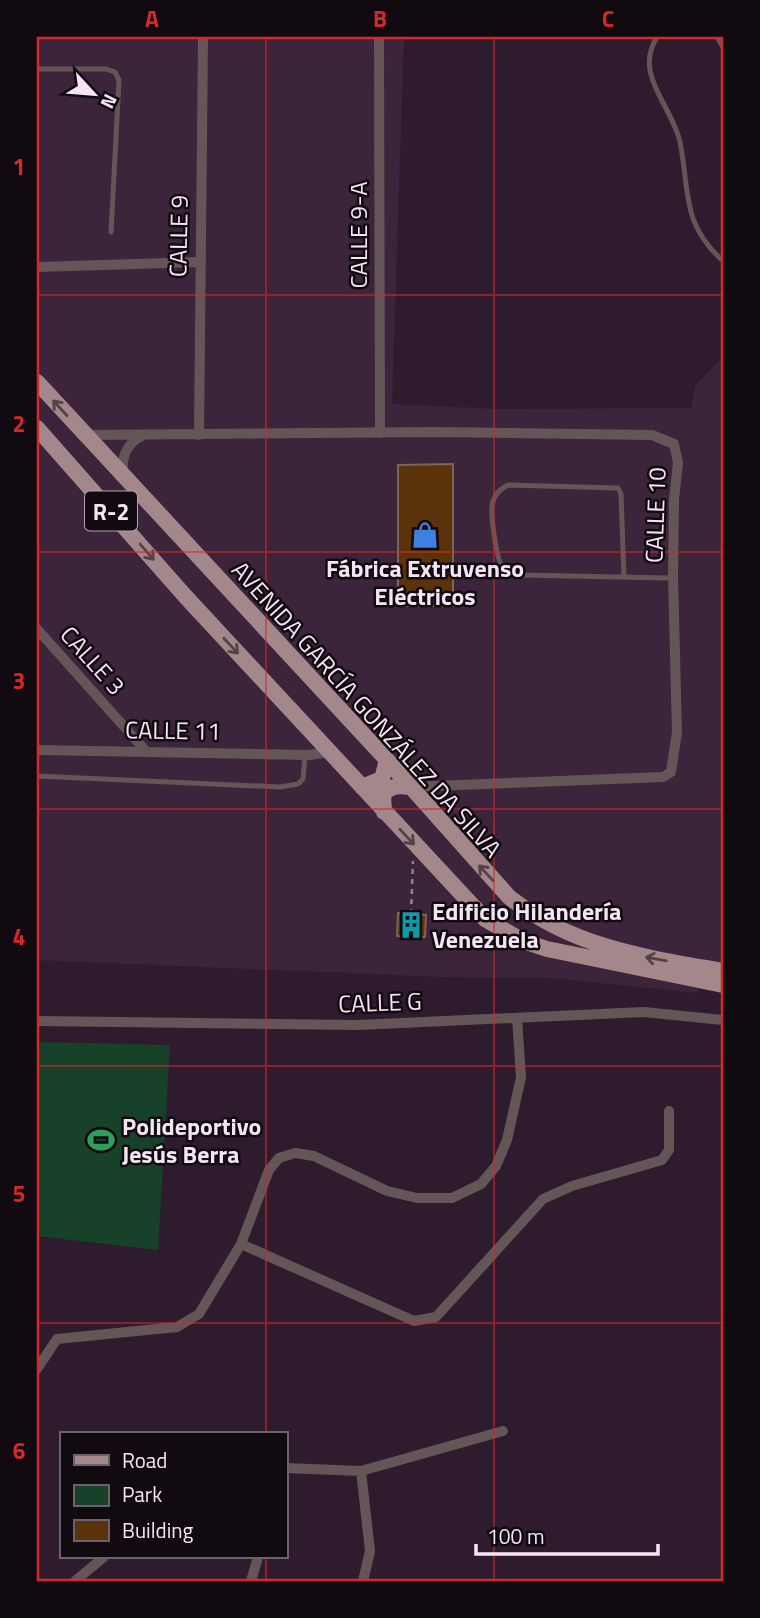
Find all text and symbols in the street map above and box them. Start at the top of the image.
text: A [145,1,159,36]
text: B [373,1,387,36]
text: C [602,1,614,36]
north arrow [60,60,130,130]
text: N [94,89,126,114]
text: 1 [13,149,25,184]
street label: CALLE 9-A [340,182,376,288]
street label: CALLE 9 [159,195,197,277]
one-way arrow [52,399,68,417]
text: 2 [13,406,25,441]
street label: CALLE 10 [635,467,675,563]
road number: R-2 [85,491,137,530]
shop icon: Fábrica Extruvenso Eléctricos [410,520,440,550]
one-way arrow [139,543,155,561]
place label: Fábrica Extruvenso Eléctricos [326,550,524,614]
street label: AVENIDA GARCÍA GONZÁLEZ DA SILVA [224,553,510,865]
street label: CALLE 3 [52,617,134,703]
one-way arrow [223,637,239,655]
text: 3 [13,663,25,698]
street label: CALLE 11 [125,711,221,749]
one-way arrow [399,828,416,845]
one-way arrow [477,865,494,882]
place label: Edificio Hilandería Venezuela [432,893,622,957]
building icon: Edificio Hilandería Venezuela [396,910,426,940]
text: 4 [13,919,25,954]
one-way arrow [645,952,668,965]
street label: CALLE G [338,983,422,1021]
place label: Polideportivo Jesús Berra [122,1108,261,1172]
sports icon: Polideportivo Jesús Berra [86,1125,116,1155]
text: 5 [13,1176,25,1211]
legend [60,1432,287,1558]
text: 6 [13,1433,26,1468]
text: Road [122,1444,167,1476]
text: Park [122,1478,162,1510]
scale bar [476,1513,658,1557]
text: Building [122,1514,194,1546]
text: 100 m [487,1520,544,1552]

